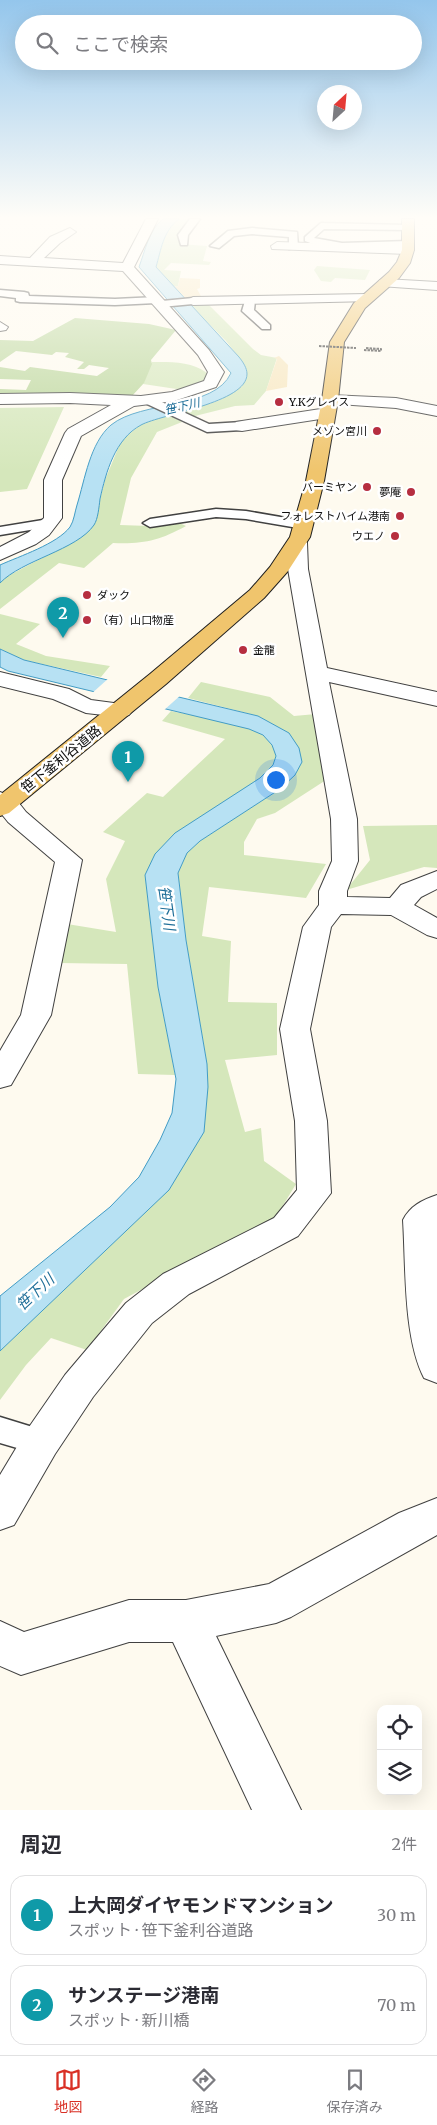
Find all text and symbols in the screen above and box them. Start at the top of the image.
search box [15,15,422,70]
icon: search [33,29,61,57]
text: ここで検索 [73,32,168,56]
north arrow [317,85,362,130]
water label: 笹下川 [163,394,203,417]
place label: Y.Kグレイス [288,395,349,409]
marker: Y.Kグレイス [273,396,285,408]
place label: メゾン宮川 [312,424,367,438]
marker: メゾン宮川 [371,425,383,437]
place label: バーミヤン [302,480,357,494]
marker: バーミヤン [361,481,373,493]
place label: 夢庵 [379,485,401,499]
marker: 夢庵 [405,486,417,498]
place label: フォレストハイム港南 [280,509,390,523]
marker: フォレストハイム港南 [394,510,406,522]
place label: ウエノ [352,529,385,543]
marker: ウエノ [389,530,401,542]
place label: ダック [97,588,130,602]
marker: ダック [81,589,93,601]
pin: 2 [47,597,79,638]
place label: （有）山口物産 [97,613,174,627]
marker: （有）山口物産 [81,614,93,626]
place label: 金龍 [253,643,275,657]
marker: 金龍 [237,644,249,656]
street label: 笹下釜利谷道路 [17,721,105,797]
pin: 1 [112,741,144,782]
your location [263,767,289,793]
water label: 笹下川 [154,884,180,934]
water label: 笹下川 [12,1268,59,1314]
map controls [377,1705,422,1795]
button: locate [377,1705,422,1750]
button: layers [377,1750,422,1795]
text: 周辺 [20,1831,62,1858]
text: 2件 [391,1834,417,1854]
text: 上大岡ダイヤモンドマンション [68,1893,333,1917]
text: 1 [33,1905,41,1925]
text: 30 m [377,1905,416,1925]
text: スポット · 笹下釜利谷道路 [68,1920,253,1940]
text: サンステージ港南 [68,1983,219,2007]
text: 2 [32,1995,42,2015]
text: 70 m [377,1995,416,2015]
text: スポット · 新川橋 [68,2010,189,2030]
tab: 地図 [54,2066,82,2116]
tab: 経路 [190,2066,218,2116]
tab: 保存済み [327,2066,383,2116]

